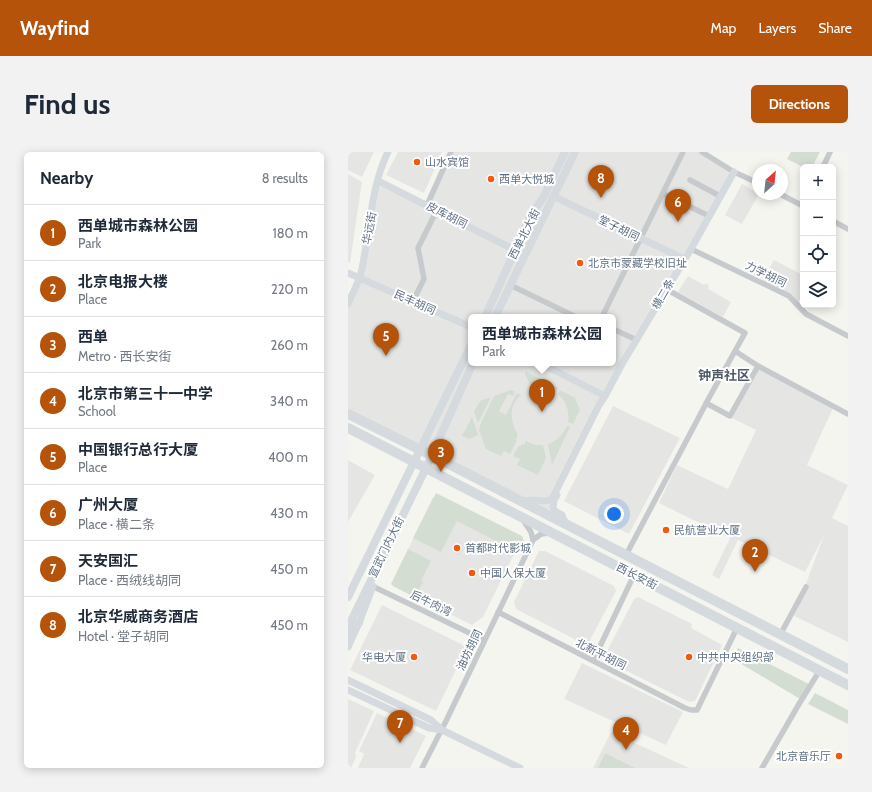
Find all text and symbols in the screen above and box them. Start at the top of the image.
text: Wayfind [20,17,89,40]
text: Map [711,19,736,37]
text: Layers [758,19,796,37]
text: Share [818,19,852,37]
button: Directions [751,85,848,123]
text: Find us [24,87,110,121]
place label: 山水宾馆 [425,155,469,169]
marker: 山水宾馆 [412,157,422,167]
north arrow [752,164,788,200]
map controls [800,164,836,308]
button: + [800,164,836,200]
pin: 8 [588,165,614,198]
text: Nearby [40,168,93,188]
text: 8 results [262,170,308,186]
place label: 西单大悦城 [499,172,554,186]
marker: 西单大悦城 [486,174,496,184]
pin: 6 [665,189,691,222]
street label: 皮库胡同 [424,199,470,231]
button: − [800,200,836,236]
street label: 西单北大街 [505,206,543,262]
street label: 华远街 [359,210,379,246]
street label: 堂子胡同 [596,212,642,244]
text: 西单城市森林公园 [78,217,198,235]
text: 1 [51,225,55,241]
text: 180 m [272,225,308,241]
text: Park [78,235,101,251]
button: locate [800,236,836,272]
place label: 北京市蒙藏学校旧址 [588,256,687,270]
marker: 北京市蒙藏学校旧址 [575,258,585,268]
street label: 力学胡同 [743,258,789,290]
button: layers [800,272,836,308]
text: 北京电报大楼 [78,273,168,291]
street label: 横二条 [649,276,677,312]
text: 2 [50,281,56,297]
text: 220 m [271,281,308,297]
street label: 民丰胡同 [392,287,438,317]
text: Place [78,291,107,307]
popup [468,314,616,366]
pin: 5 [373,323,399,356]
text: 西单城市森林公园 [482,325,602,343]
text: 西单 [78,328,108,346]
text: 3 [49,337,57,353]
text: 260 m [270,337,308,353]
text: Park [482,343,505,359]
text: Metro · 西长安街 [78,348,171,364]
district label: 钟声社区 [698,367,750,383]
pin: 1 [529,379,555,412]
text: 北京市第三十一中学 [78,385,213,403]
text: 4 [49,393,57,409]
text: 340 m [270,393,308,409]
text: School [78,403,116,419]
pin: 3 [428,439,454,472]
text: 中国银行总行大厦 [78,441,198,459]
text: 5 [50,449,56,465]
text: 400 m [268,449,308,465]
text: Place [78,459,107,475]
text: 广州大厦 [78,496,138,514]
your location [604,504,624,524]
text: 6 [49,505,57,521]
text: 430 m [270,505,308,521]
street label: 宣武门内大街 [365,514,407,580]
text: Place · 横二条 [78,516,155,532]
place label: 民航营业大厦 [674,523,740,537]
marker: 民航营业大厦 [661,525,671,535]
pin: 2 [742,539,768,572]
place label: 首都时代影城 [465,541,531,555]
marker: 首都时代影城 [452,543,462,553]
text: 天安国汇 [78,552,138,570]
street label: 西长安街 [614,560,660,592]
text: 7 [50,561,56,577]
text: 450 m [270,561,308,577]
place label: 中国人保大厦 [480,566,546,580]
marker: 中国人保大厦 [467,568,477,578]
text: Place · 西绒线胡同 [78,572,181,588]
street label: 后牛肉湾 [408,587,454,619]
text: 北京华威商务酒店 [78,608,198,626]
text: 8 [49,617,57,633]
text: 450 m [270,617,308,633]
street label: 油坊胡同 [453,627,485,673]
text: Hotel · 堂子胡同 [78,628,169,644]
street label: 北新平胡同 [573,635,629,673]
place label: 华电大厦 [362,650,406,664]
place label: 中共中央组织部 [697,650,774,664]
marker: 华电大厦 [409,652,419,662]
marker: 中共中央组织部 [684,652,694,662]
pin: 7 [387,710,413,743]
pin: 4 [613,717,639,750]
place label: 北京音乐厅 [776,749,831,763]
marker: 北京音乐厅 [834,751,844,761]

